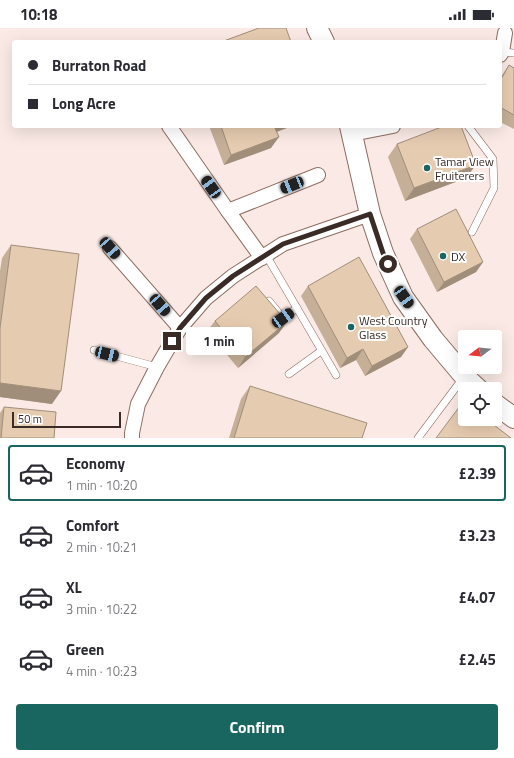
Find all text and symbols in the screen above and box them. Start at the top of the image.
text: 10:18 [20,3,57,26]
text: Burraton Road [52,54,146,77]
text: Long Acre [52,92,116,115]
place label: Tamar View Fruiterers [435,152,494,185]
marker: Tamar View Fruiterers [422,163,432,173]
car [199,174,223,200]
car [279,175,305,195]
car [98,235,122,261]
place label: DX [451,247,465,266]
marker: DX [438,251,448,261]
route start [379,255,397,273]
car [392,284,416,310]
car [148,292,172,318]
car [270,306,296,330]
place label: West Country Glass [359,311,428,344]
marker: West Country Glass [346,322,356,332]
callout: 1 min [186,327,252,355]
north arrow [458,330,502,374]
map controls [458,330,502,426]
text: 1 min [203,331,235,351]
route end [163,332,181,350]
car [94,345,120,363]
button: locate [458,382,502,426]
scale bar [12,410,121,429]
text: 50 m [18,411,42,427]
text: Economy [66,452,125,475]
icon: car [18,455,54,491]
text: £2.39 [459,462,496,485]
text: 1 min · 10:20 [66,475,137,495]
text: Comfort [66,514,119,537]
icon: car [18,517,54,553]
text: £3.23 [459,524,496,547]
text: 2 min · 10:21 [66,537,137,557]
text: XL [66,576,82,599]
icon: car [18,579,54,615]
text: £4.07 [459,586,496,609]
text: 3 min · 10:22 [66,599,137,619]
text: Green [66,638,104,661]
icon: car [18,641,54,677]
text: £2.45 [459,648,496,671]
text: 4 min · 10:23 [66,661,137,681]
button: Confirm [16,704,498,750]

